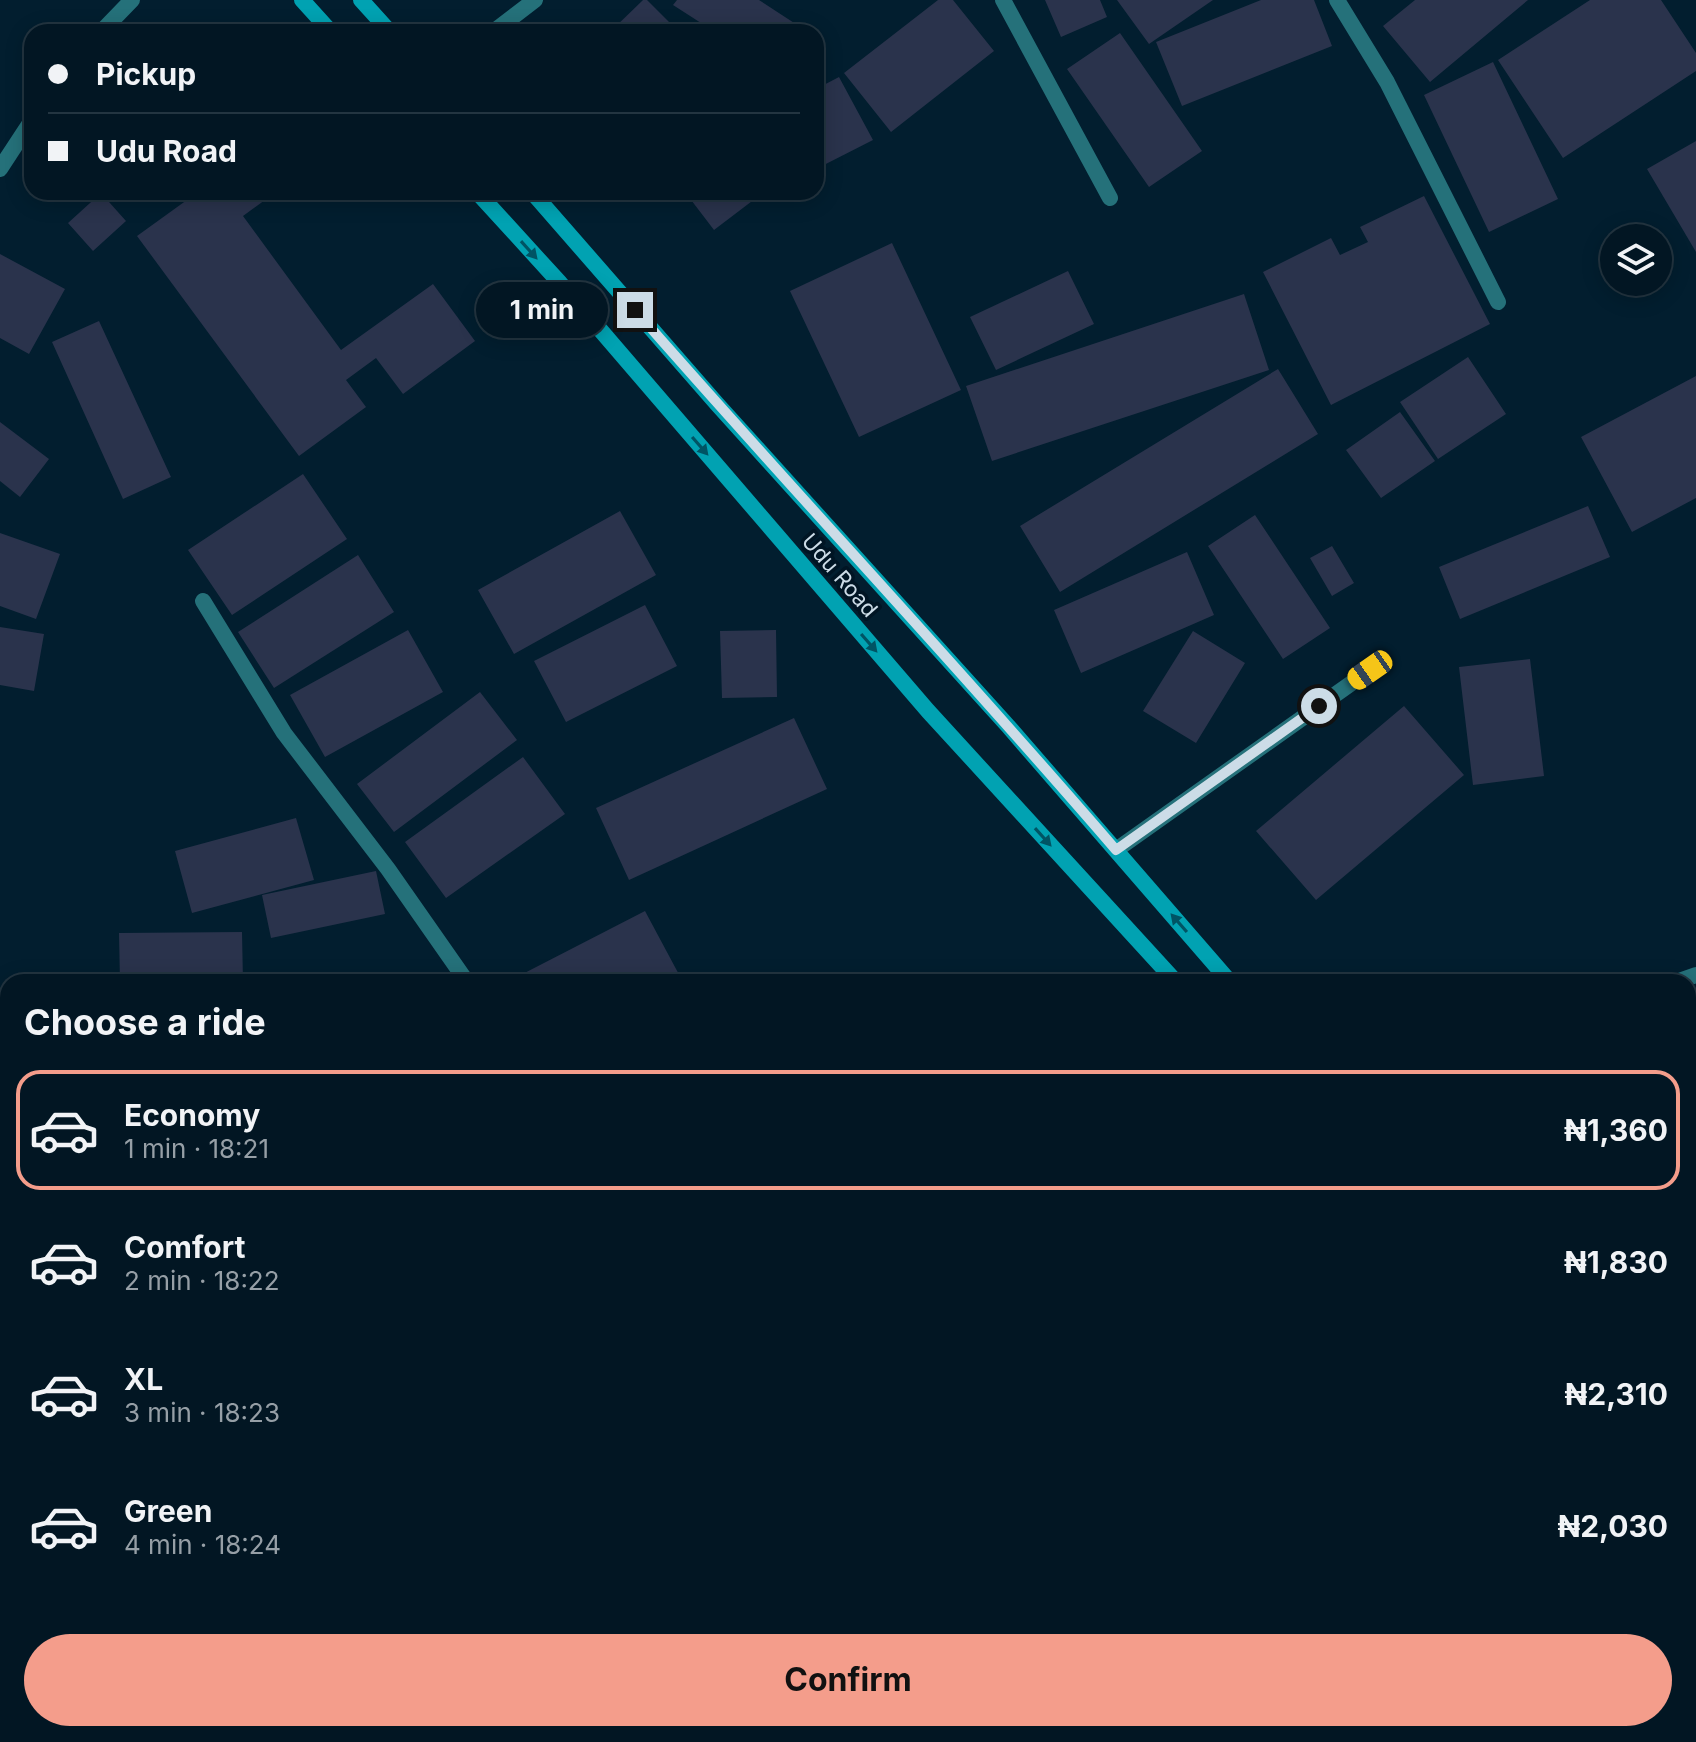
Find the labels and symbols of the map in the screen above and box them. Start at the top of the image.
one-way arrow [520,240,538,259]
callout: 1 min [475,282,607,338]
route end [617,292,653,328]
one-way arrow [691,435,708,455]
street label: Udu Road [797,528,883,622]
one-way arrow [860,633,878,653]
car [1343,646,1397,694]
route start [1301,688,1337,724]
one-way arrow [1033,827,1051,846]
one-way arrow [1171,913,1188,933]

